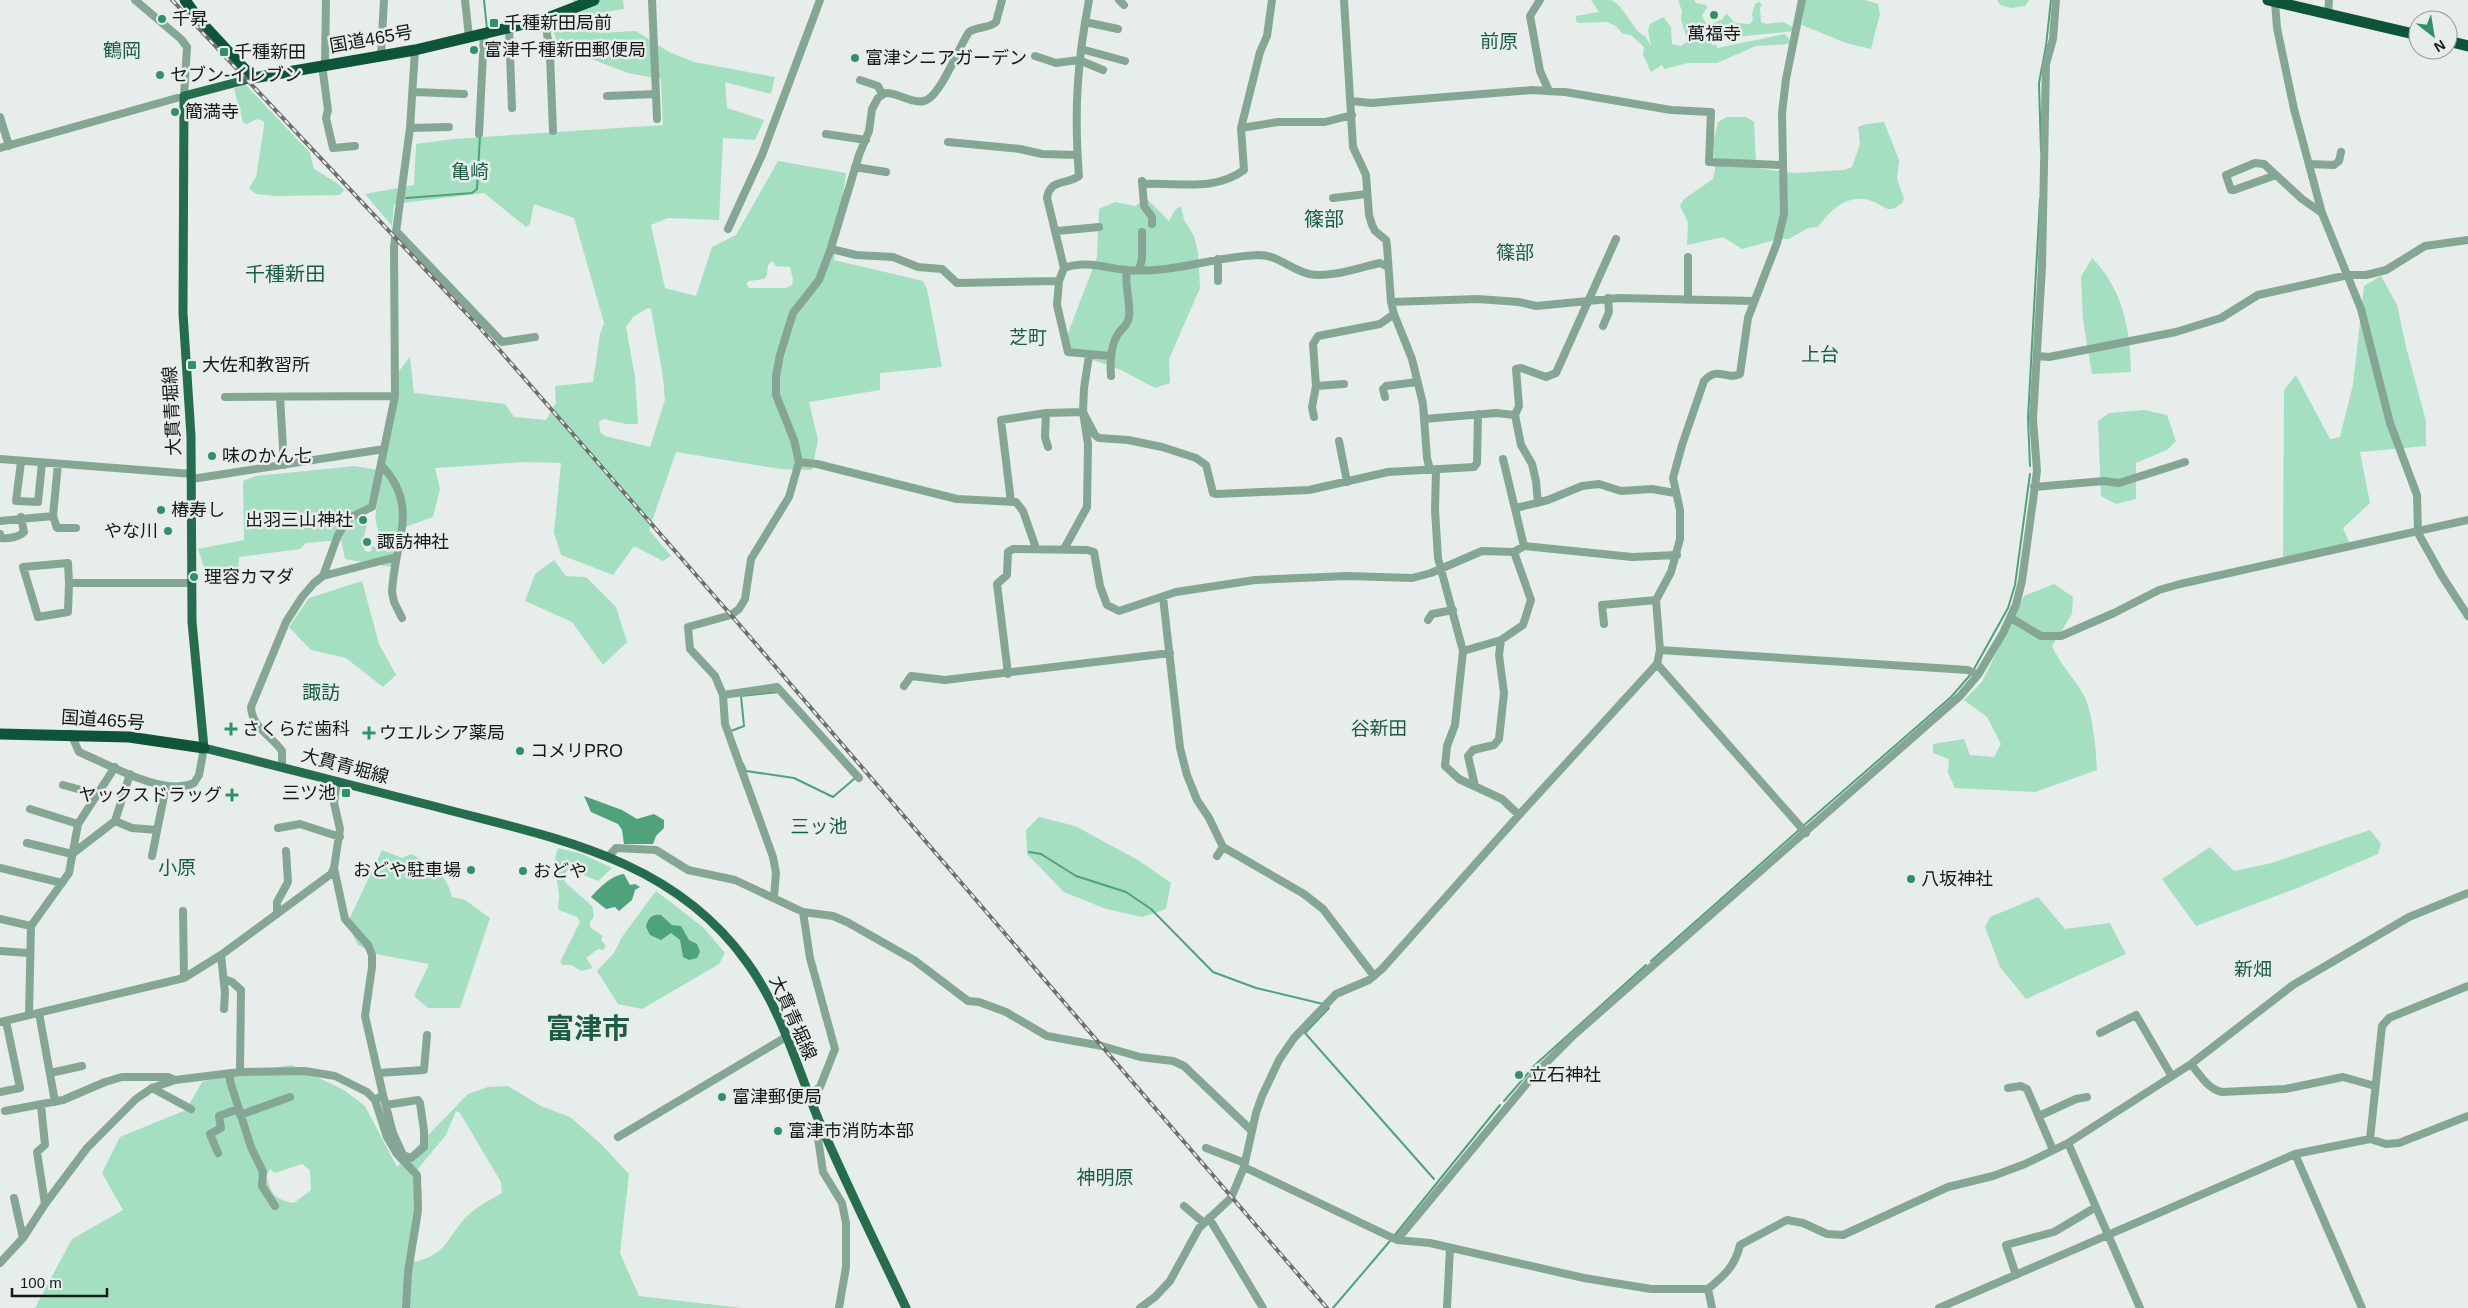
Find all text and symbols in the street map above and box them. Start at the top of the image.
place label: 千昇 [172,9,208,29]
marker: 萬福寺 [1708,9,1720,21]
north arrow [2408,10,2458,60]
marker: 千昇 [156,13,168,25]
place label: 千種新田局前 [504,13,612,33]
marker: 千種新田局前 [488,17,500,29]
street label: 国道465号 [328,22,414,56]
place label: 萬福寺 [1687,24,1741,44]
district label: 前原 [1480,31,1518,52]
text: N [2431,37,2448,56]
district label: 鶴岡 [103,40,141,61]
place label: 富津千種新田郵便局 [484,40,646,60]
place label: 千種新田 [234,42,306,62]
marker: 富津千種新田郵便局 [468,44,480,56]
marker: 千種新田 [218,46,230,58]
place label: 富津シニアガーデン [865,48,1027,68]
marker: 富津シニアガーデン [849,52,861,64]
place label: セブン-イレブン [170,65,302,85]
marker: セブン-イレブン [154,69,166,81]
place label: 簡満寺 [185,102,239,122]
marker: 簡満寺 [169,106,181,118]
district label: 亀崎 [451,161,489,182]
district label: 篠部 [1304,208,1344,230]
district label: 篠部 [1496,242,1534,263]
district label: 千種新田 [245,263,325,285]
district label: 芝町 [1009,327,1047,348]
district label: 上台 [1801,344,1839,365]
place label: 大佐和教習所 [202,355,310,375]
marker: 大佐和教習所 [186,359,198,371]
street label: 大貫青堀線 [160,366,184,456]
place label: 味のかん七 [222,446,312,466]
marker: 味のかん七 [206,450,218,462]
place label: 椿寿し [171,500,225,520]
marker: 椿寿し [155,504,167,516]
place label: 出羽三山神社 [245,510,353,530]
marker: 出羽三山神社 [357,514,369,526]
place label: やな川 [104,521,158,541]
marker: やな川 [162,525,174,537]
place label: 諏訪神社 [377,532,449,552]
marker: 諏訪神社 [361,536,373,548]
place label: 理容カマダ [204,567,294,587]
marker: 理容カマダ [188,571,200,583]
district label: 諏訪 [302,682,340,703]
street label: 国道465号 [60,707,146,733]
district label: 谷新田 [1350,718,1408,739]
place label: さくらだ歯科 [242,719,350,739]
marker: さくらだ歯科 [224,722,238,736]
place label: ウエルシア薬局 [379,723,505,743]
marker: ウエルシア薬局 [363,727,375,739]
place label: コメリPRO [530,741,623,761]
street label: 大貫青堀線 [299,745,391,787]
marker: コメリPRO [514,745,526,757]
place label: 三ツ池 [282,783,336,803]
place label: ヤックスドラッグ [79,785,222,805]
marker: 三ツ池 [340,787,352,799]
marker: ヤックスドラッグ [226,789,238,801]
district label: 三ッ池 [790,816,848,837]
district label: 小原 [158,857,196,878]
place label: おどや駐車場 [353,860,461,880]
place label: おどや [533,861,587,881]
marker: おどや駐車場 [465,864,477,876]
marker: おどや [517,865,529,877]
place label: 八坂神社 [1921,869,1993,889]
marker: 八坂神社 [1905,873,1917,885]
district label: 新畑 [2234,959,2272,980]
street label: 大貫青堀線 [766,973,820,1063]
district label: 富津市 [546,1013,630,1044]
place label: 立石神社 [1529,1065,1601,1085]
marker: 立石神社 [1513,1069,1525,1081]
place label: 富津郵便局 [732,1087,822,1107]
marker: 富津郵便局 [716,1091,728,1103]
place label: 富津市消防本部 [788,1121,914,1141]
marker: 富津市消防本部 [772,1125,784,1137]
district label: 神明原 [1076,1167,1134,1188]
scale bar [12,1266,108,1298]
text: 100 m [20,1274,62,1291]

